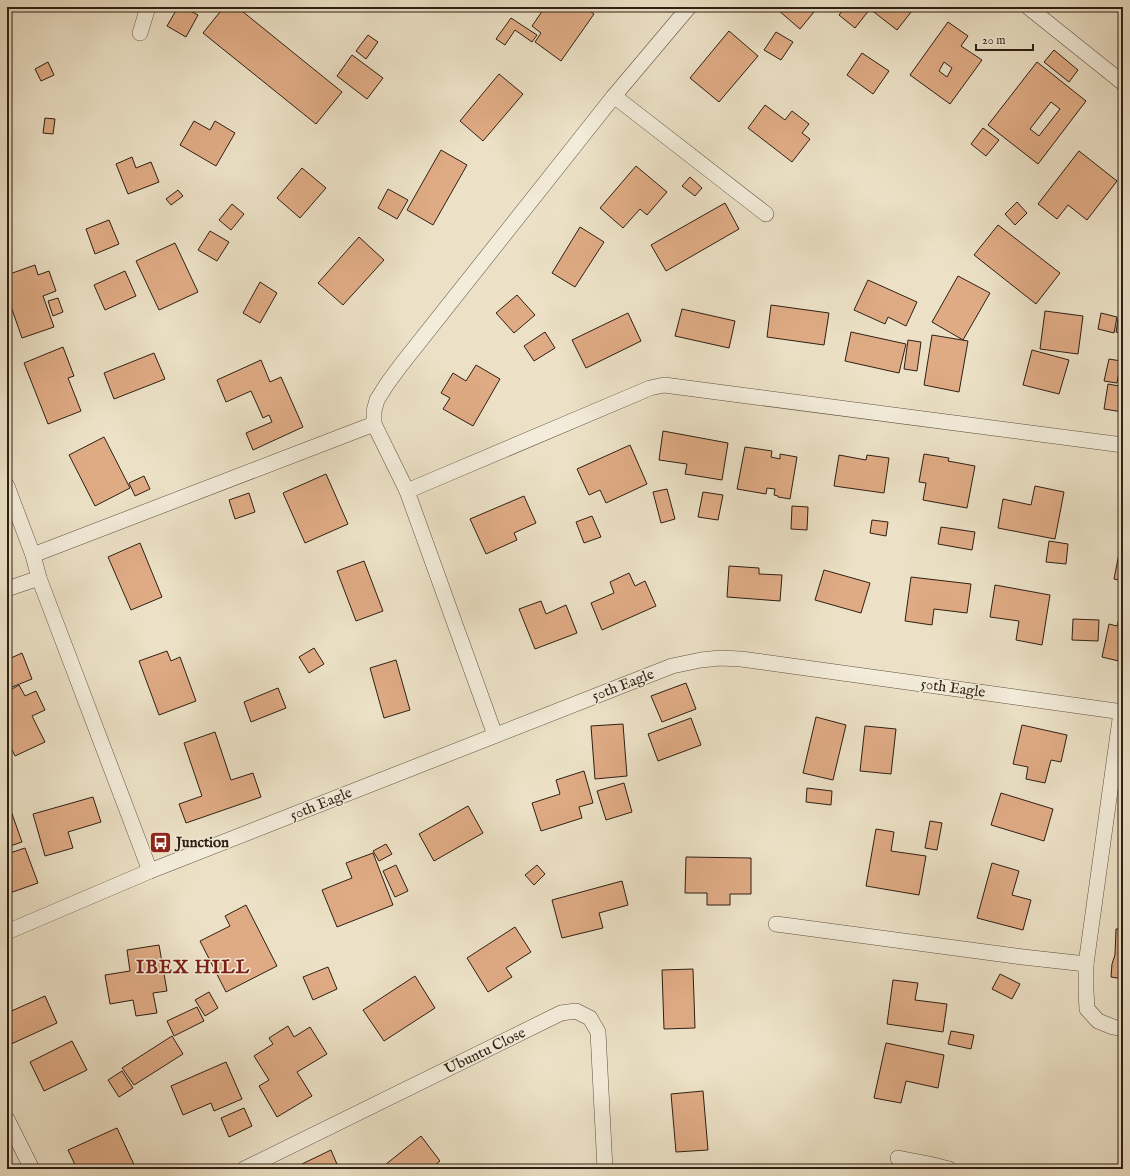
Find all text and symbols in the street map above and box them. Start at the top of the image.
scale bar [976,26,1033,52]
text: 20 m [982,33,1005,48]
street label: 50th Eagle [589,664,657,706]
street label: 50th Eagle [919,674,987,702]
street label: 50th Eagle [287,783,355,825]
bus stop icon: Junction [148,829,174,855]
place label: Junction [174,833,229,852]
district label: IBEX HILL [136,956,250,980]
street label: Ubuntu Close [441,1023,529,1079]

